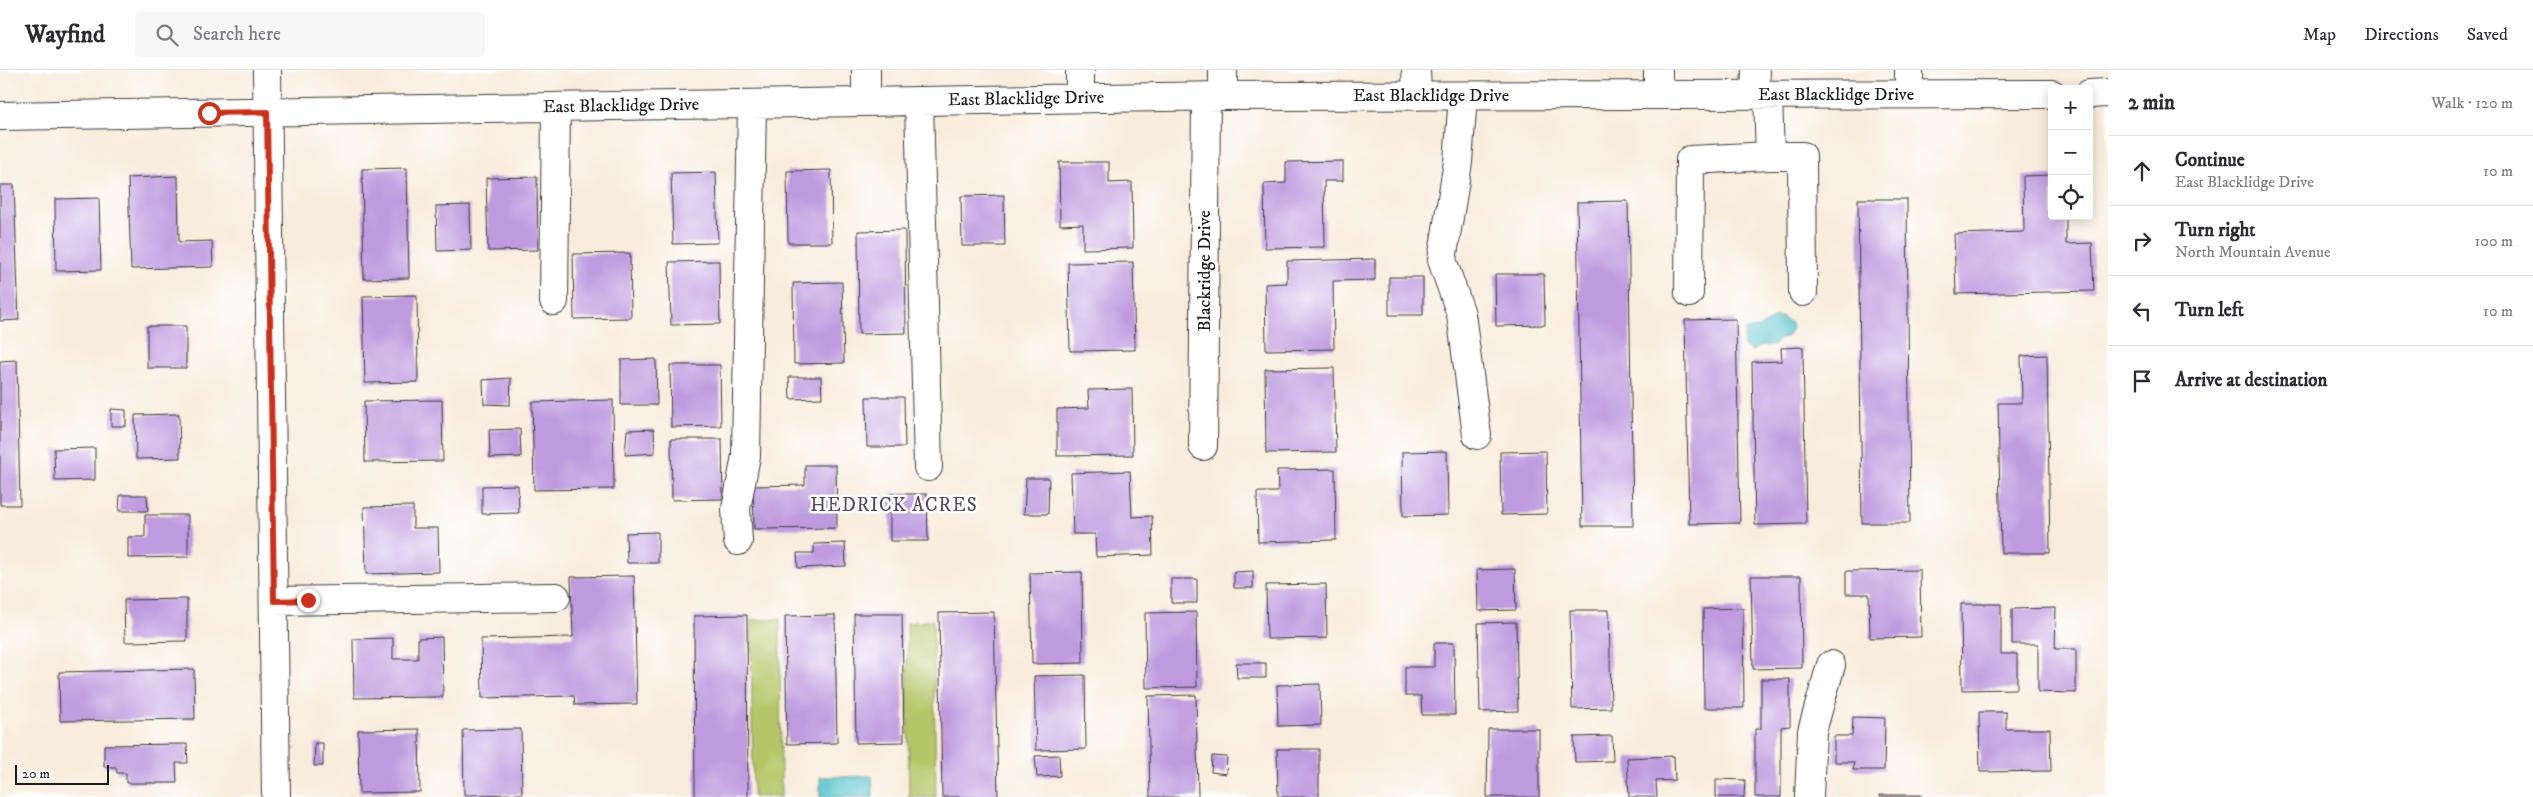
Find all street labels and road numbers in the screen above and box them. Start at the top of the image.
street label: East Blacklidge Drive [1758,84,1914,106]
street label: East Blacklidge Drive [1353,85,1509,107]
street label: East Blacklidge Drive [948,87,1104,111]
street label: East Blacklidge Drive [543,94,699,118]
street label: Blackridge Drive [1194,210,1216,332]

